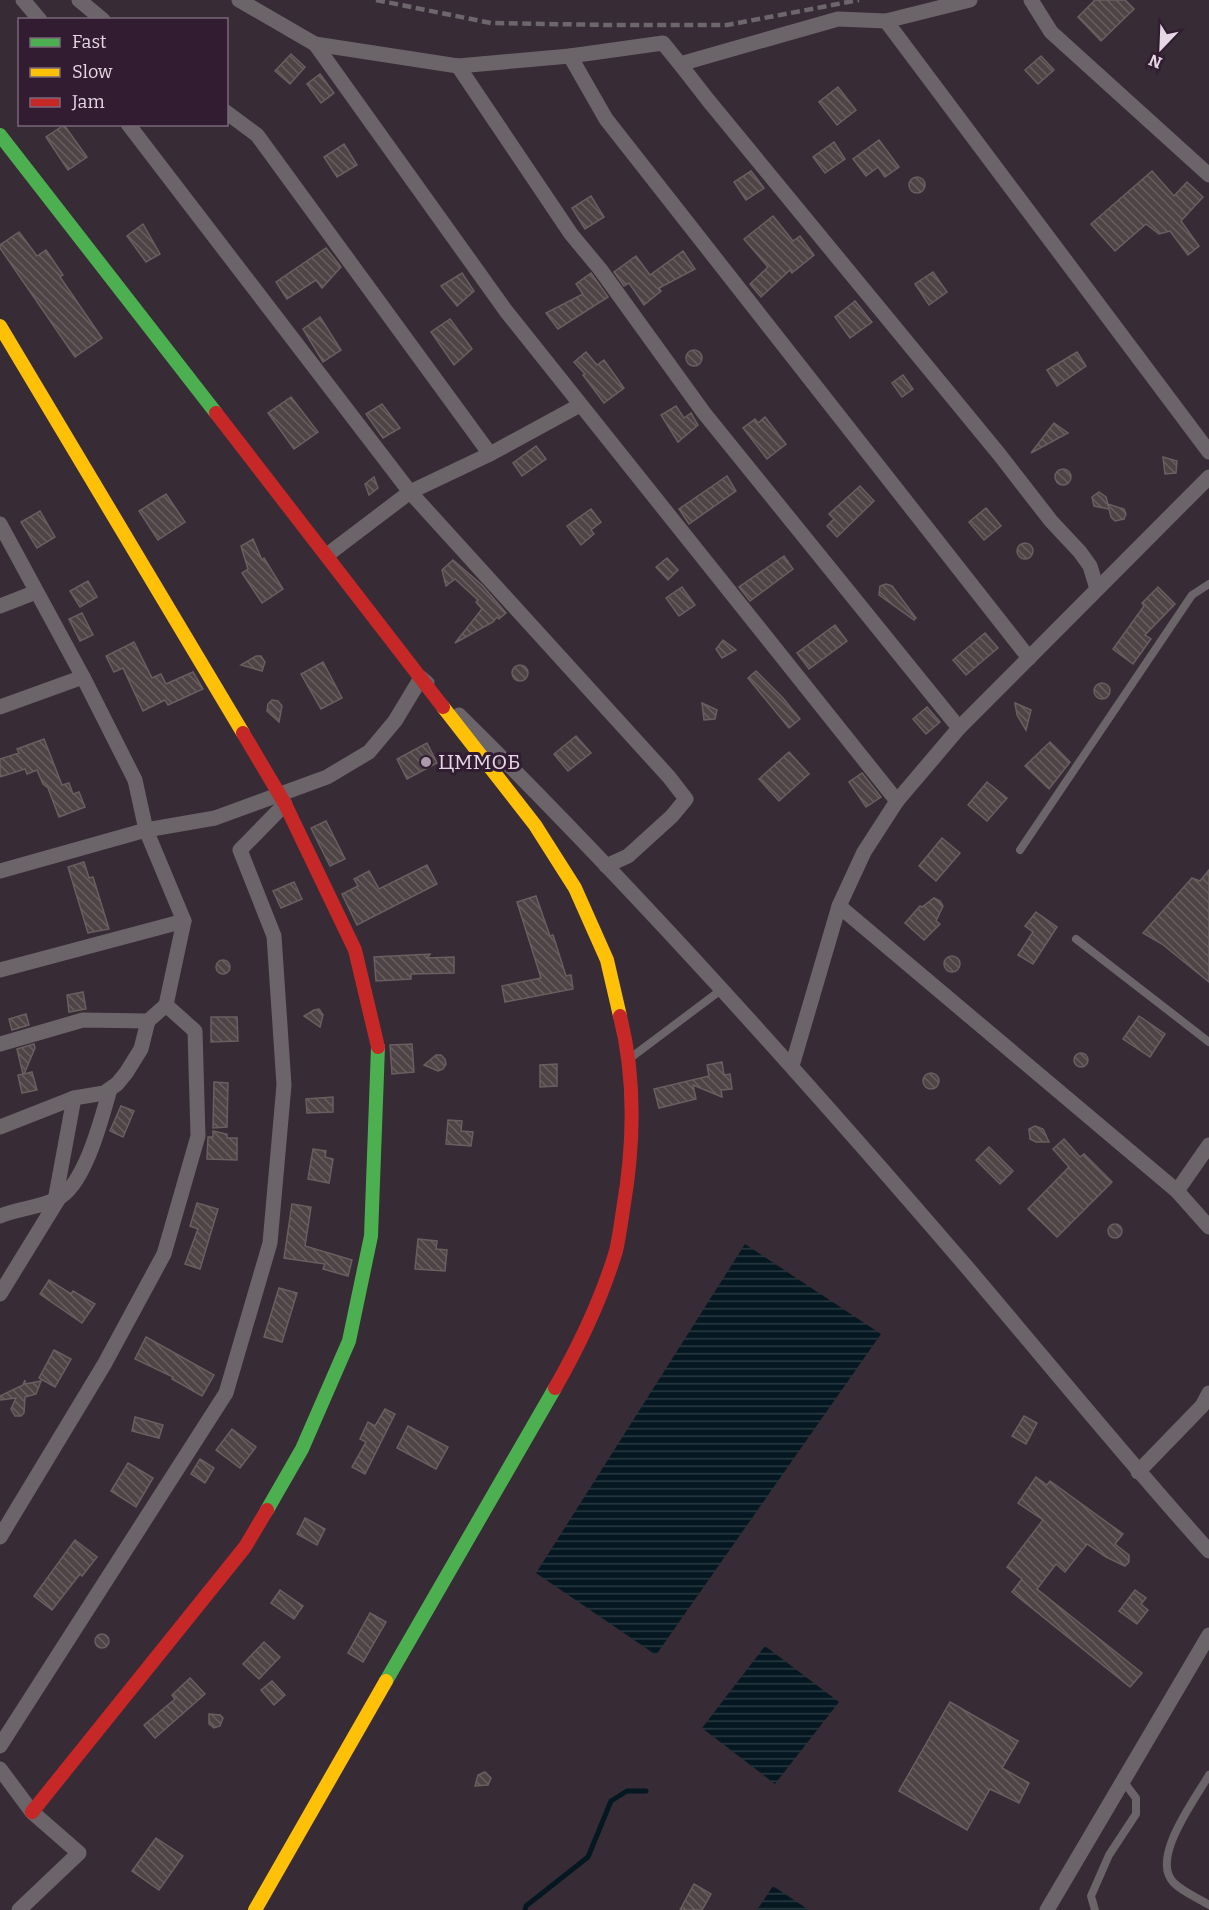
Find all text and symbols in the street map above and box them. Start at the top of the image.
legend [18,18,228,126]
north arrow [1131,18,1191,78]
text: Fast [72,31,107,53]
text: N [1146,50,1165,73]
text: Slow [72,61,113,83]
text: Jam [71,91,105,113]
place label: ЦММОБ [438,749,520,775]
marker: ЦММОБ [419,755,433,769]

